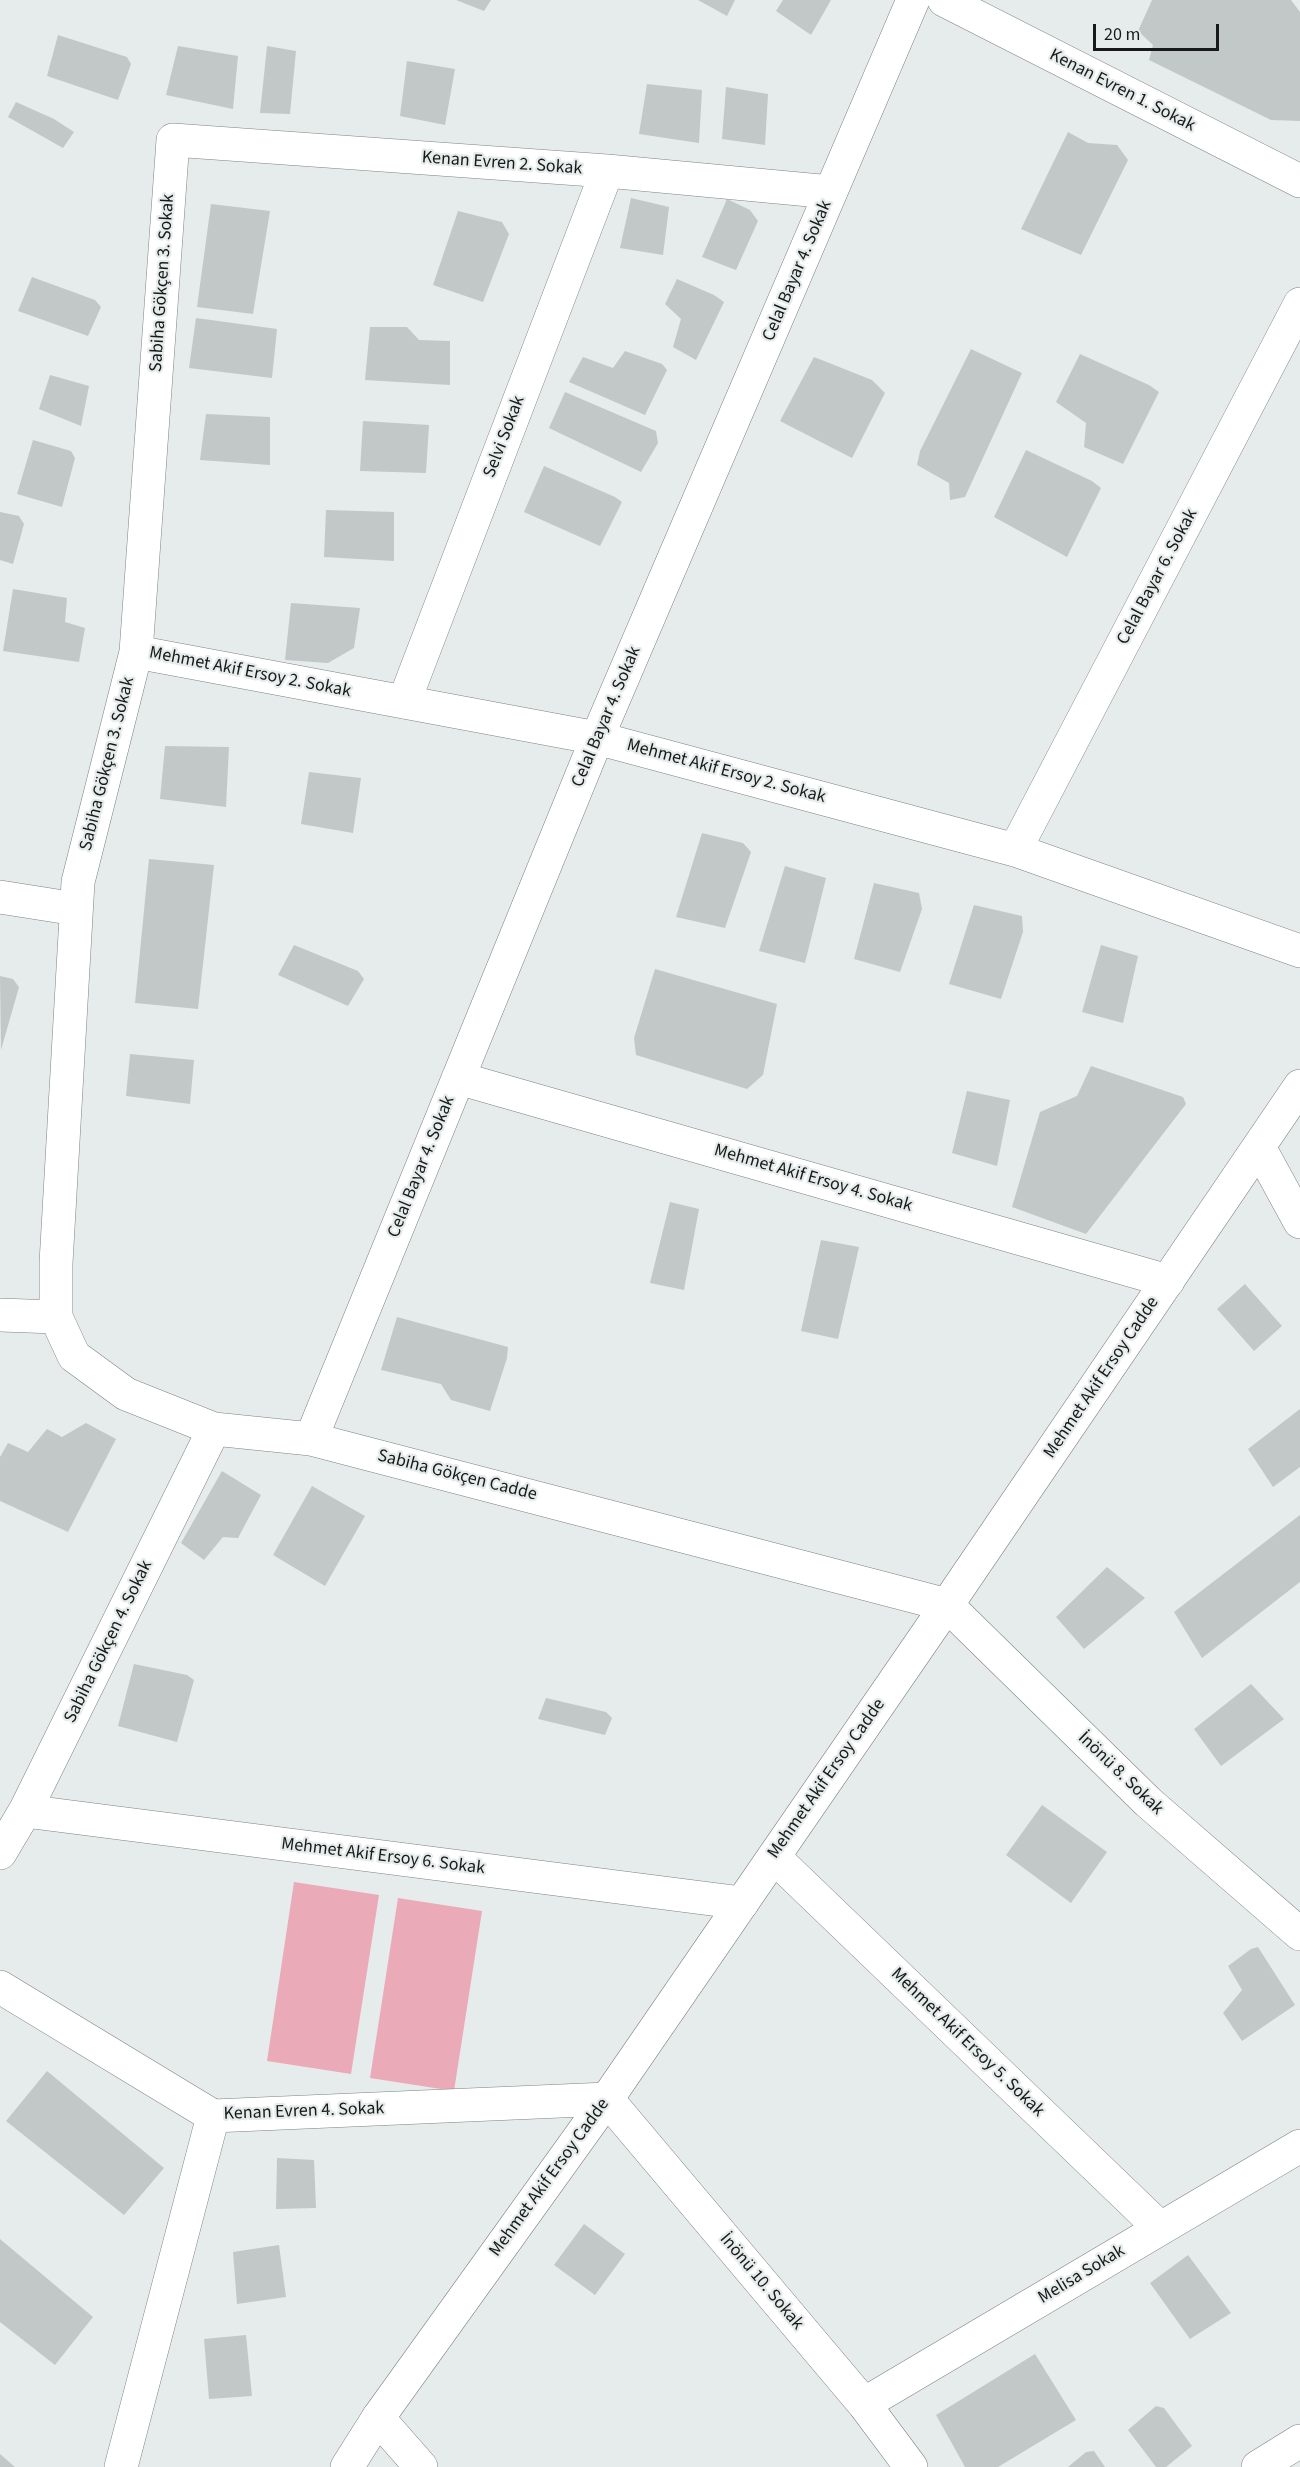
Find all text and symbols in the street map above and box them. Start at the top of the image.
scale bar [1096,12,1222,50]
text: 20 m [1104,22,1140,47]
street label: Kenan Evren 1. Sokak [1045,45,1199,137]
street label: Kenan Evren 2. Sokak [421,148,583,180]
street label: Sabiha Gökçen 3. Sokak [146,193,180,373]
street label: Celal Bayar 4. Sokak [759,197,837,345]
street label: Selvi Sokak [480,393,530,481]
street label: Celal Bayar 6. Sokak [1113,505,1203,649]
street label: Mehmet Akif Ersoy 2. Sokak [147,643,353,703]
street label: Celal Bayar 4. Sokak [568,643,646,791]
street label: Sabiha Gökçen 3. Sokak [76,675,140,853]
street label: Mehmet Akif Ersoy 2. Sokak [624,735,828,809]
street label: Celal Bayar 4. Sokak [384,1093,460,1241]
street label: Mehmet Akif Ersoy 4. Sokak [711,1140,915,1218]
street label: Mehmet Akif Ersoy Cadde [1040,1293,1164,1463]
street label: Sabiha Gökçen Cadde [375,1446,539,1506]
street label: Sabiha Gökçen 4. Sokak [60,1557,158,1727]
street label: Mehmet Akif Ersoy Cadde [764,1695,890,1863]
street label: İnönü 8. Sokak [1073,1728,1167,1820]
street label: Mehmet Akif Ersoy 6. Sokak [280,1834,486,1880]
street label: Mehmet Akif Ersoy 5. Sokak [886,1964,1048,2122]
street label: Mehmet Akif Ersoy Cadde [485,2095,615,2261]
street label: Kenan Evren 4. Sokak [223,2098,385,2126]
street label: İnönü 10. Sokak [714,2229,808,2335]
street label: Melisa Sokak [1035,2241,1129,2309]

